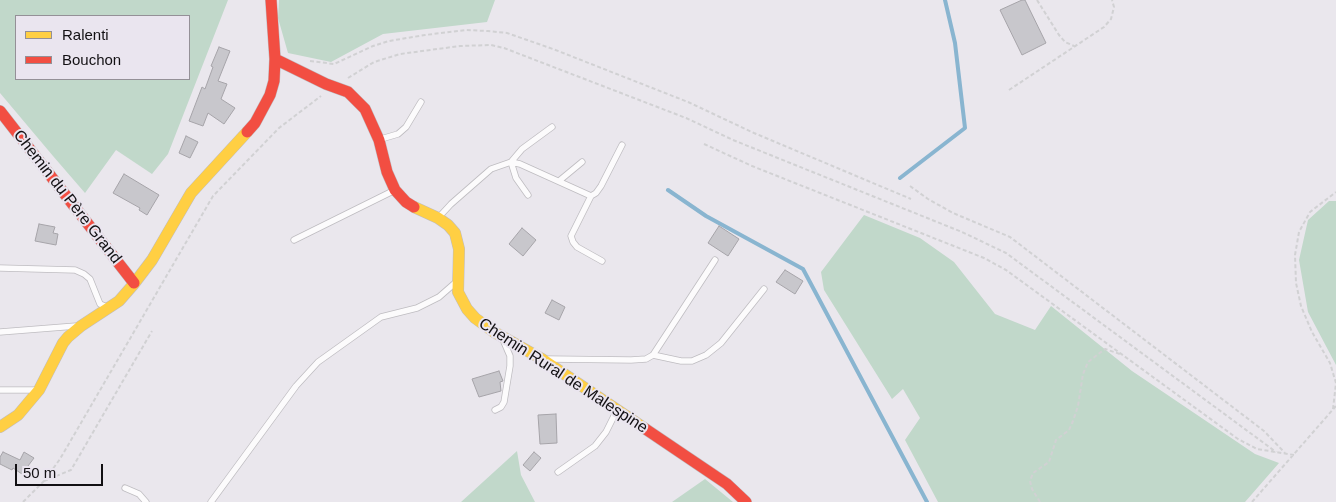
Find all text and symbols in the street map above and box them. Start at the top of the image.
legend [15,15,190,80]
text: Ralenti [62,26,109,43]
text: Bouchon [62,51,121,68]
street label: Chemin du Père Grand [9,126,125,268]
street label: Chemin Rural de Malespine [475,314,651,438]
scale bar [18,454,105,486]
text: 50 m [23,464,56,481]

